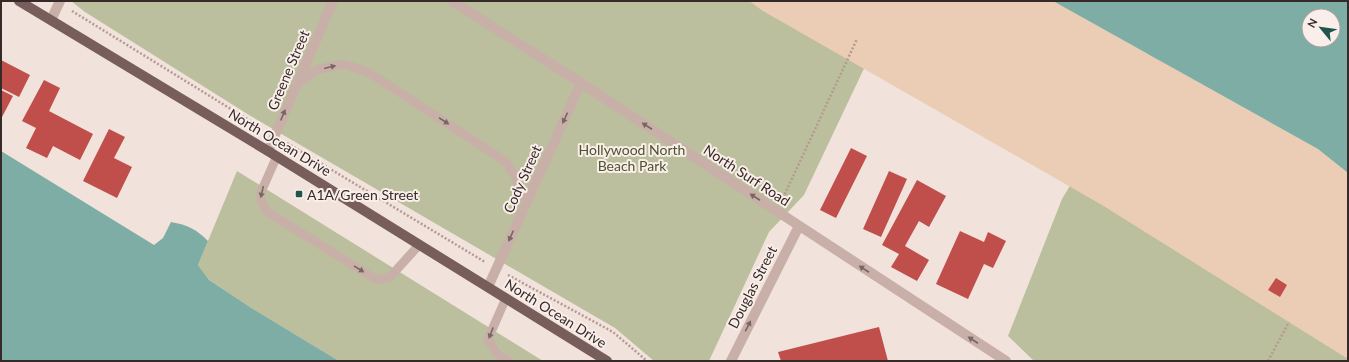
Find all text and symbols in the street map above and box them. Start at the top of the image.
north arrow [1301,8,1341,48]
text: N [1304,16,1320,30]
street label: Greene Street [263,27,313,113]
one-way arrow [325,64,337,70]
street label: North Ocean Drive [226,105,334,179]
one-way arrow [280,109,287,121]
one-way arrow [562,113,568,124]
one-way arrow [439,117,449,125]
one-way arrow [642,122,652,130]
park label: Hollywood North Beach Park [579,141,685,174]
street label: North Surf Road [701,141,793,209]
street label: Cody Street [500,143,544,215]
one-way arrow [259,186,265,199]
place label: A1A/Green Street [307,186,418,203]
marker: A1A/Green Street [294,189,304,199]
one-way arrow [750,193,760,201]
one-way arrow [508,231,514,242]
street label: Douglas Street [724,243,780,331]
one-way arrow [354,265,365,272]
one-way arrow [858,265,870,272]
street label: North Ocean Drive [502,275,610,351]
one-way arrow [745,320,751,332]
one-way arrow [488,327,495,339]
one-way arrow [967,336,979,343]

